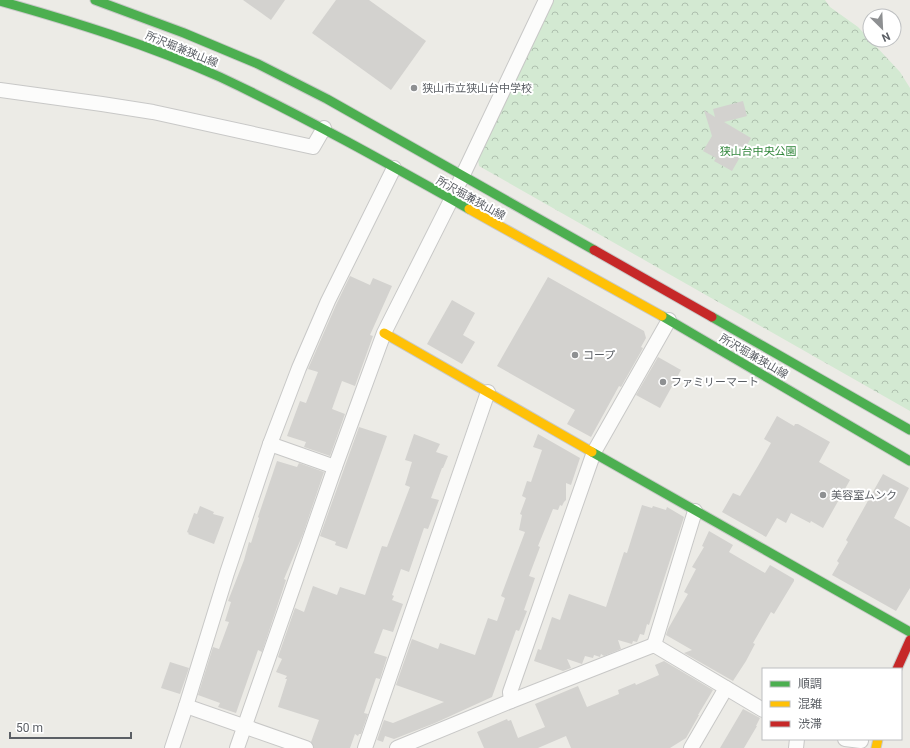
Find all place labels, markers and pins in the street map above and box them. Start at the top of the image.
place label: 狭山市立狭山台中学校 [422,82,532,95]
marker: 狭山市立狭山台中学校 [409,83,419,93]
place label: コープ [583,349,615,362]
marker: コープ [570,350,580,360]
place label: ファミリーマート [671,376,759,389]
marker: ファミリーマート [658,377,668,387]
place label: 美容室ムンク [831,489,897,502]
marker: 美容室ムンク [818,490,828,500]

